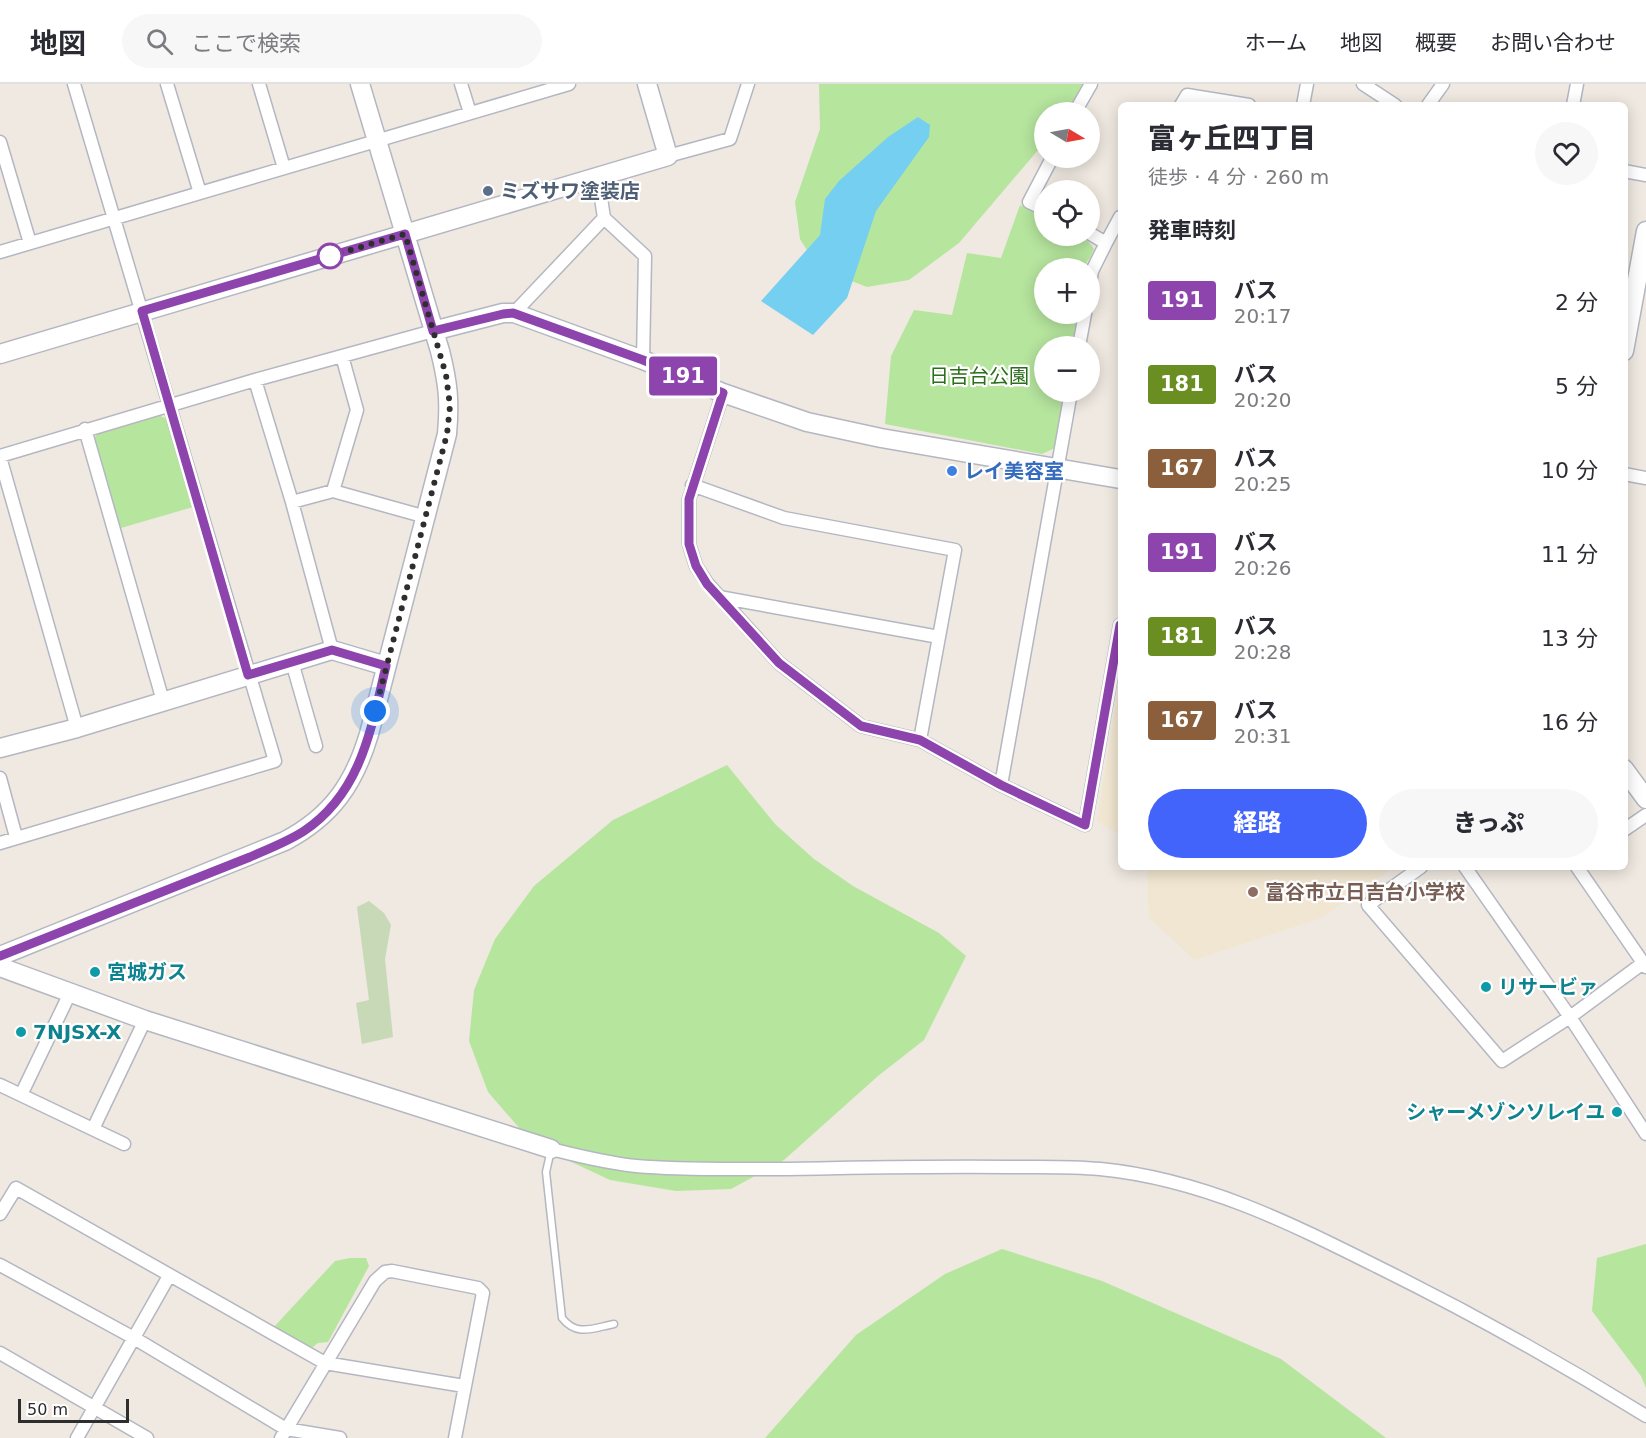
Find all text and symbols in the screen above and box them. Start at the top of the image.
search box [122,14,542,68]
icon: search [143,25,176,58]
text: 地図 [30,27,86,60]
text: ここで検索 [191,31,301,56]
text: ホーム [1245,31,1307,55]
text: 地図 [1340,31,1382,55]
text: 概要 [1415,31,1457,55]
text: お問い合わせ [1490,31,1616,55]
north arrow [1034,102,1100,168]
map controls [1034,102,1100,402]
text: 富ヶ丘四丁目 [1148,122,1316,155]
button: heart [1535,122,1598,185]
text: 徒歩 · 4 分 · 260 m [1148,165,1329,189]
place label: ミズサワ塗装店 [500,179,640,203]
button: locate [1034,180,1100,246]
marker: ミズサワ塗装店 [481,184,495,198]
text: 発車時刻 [1148,218,1236,243]
unlabelled marker [317,243,343,269]
button: + [1034,258,1100,324]
text: バス [1234,278,1278,303]
text: 191 [1160,288,1204,312]
text: 2 分 [1555,290,1598,315]
text: 20:17 [1234,304,1291,328]
button: − [1034,336,1100,402]
line badge: 191 [648,356,718,396]
text: バス [1234,362,1278,387]
text: 191 [661,364,705,388]
park label: 日吉台公園 [929,364,1029,388]
text: 181 [1160,372,1204,396]
text: 5 分 [1555,374,1598,399]
text: 20:20 [1234,388,1291,412]
text: バス [1234,446,1278,471]
text: 167 [1160,456,1204,480]
text: 10 分 [1541,458,1598,483]
place label: レイ美容室 [964,459,1064,483]
marker: レイ美容室 [945,464,959,478]
text: 20:25 [1234,472,1291,496]
text: バス [1234,530,1278,555]
text: 191 [1160,540,1204,564]
text: 11 分 [1541,542,1598,567]
text: 20:26 [1234,556,1291,580]
text: バス [1234,614,1278,639]
text: 181 [1160,624,1204,648]
text: 13 分 [1541,626,1598,651]
text: 20:28 [1234,640,1291,664]
your location [360,696,390,726]
text: バス [1234,698,1278,723]
text: 167 [1160,708,1204,732]
text: 16 分 [1541,710,1598,735]
text: 20:31 [1234,724,1291,748]
button: 経路 [1148,789,1367,858]
button: きっぷ [1379,789,1598,858]
place label: 富谷市立日吉台小学校 [1265,880,1465,904]
marker: 富谷市立日吉台小学校 [1246,885,1260,899]
place label: 宮城ガス [107,960,187,984]
marker: 宮城ガス [88,965,102,979]
place label: リサービァ [1498,975,1598,999]
marker: リサービァ [1479,980,1493,994]
place label: 7NJSX-X [33,1020,122,1044]
marker: 7NJSX-X [14,1025,28,1039]
place label: シャーメゾンソレイユ [1406,1100,1605,1124]
marker: シャーメゾンソレイユ [1610,1105,1624,1119]
scale bar [18,1396,129,1424]
text: 50 m [27,1400,68,1419]

